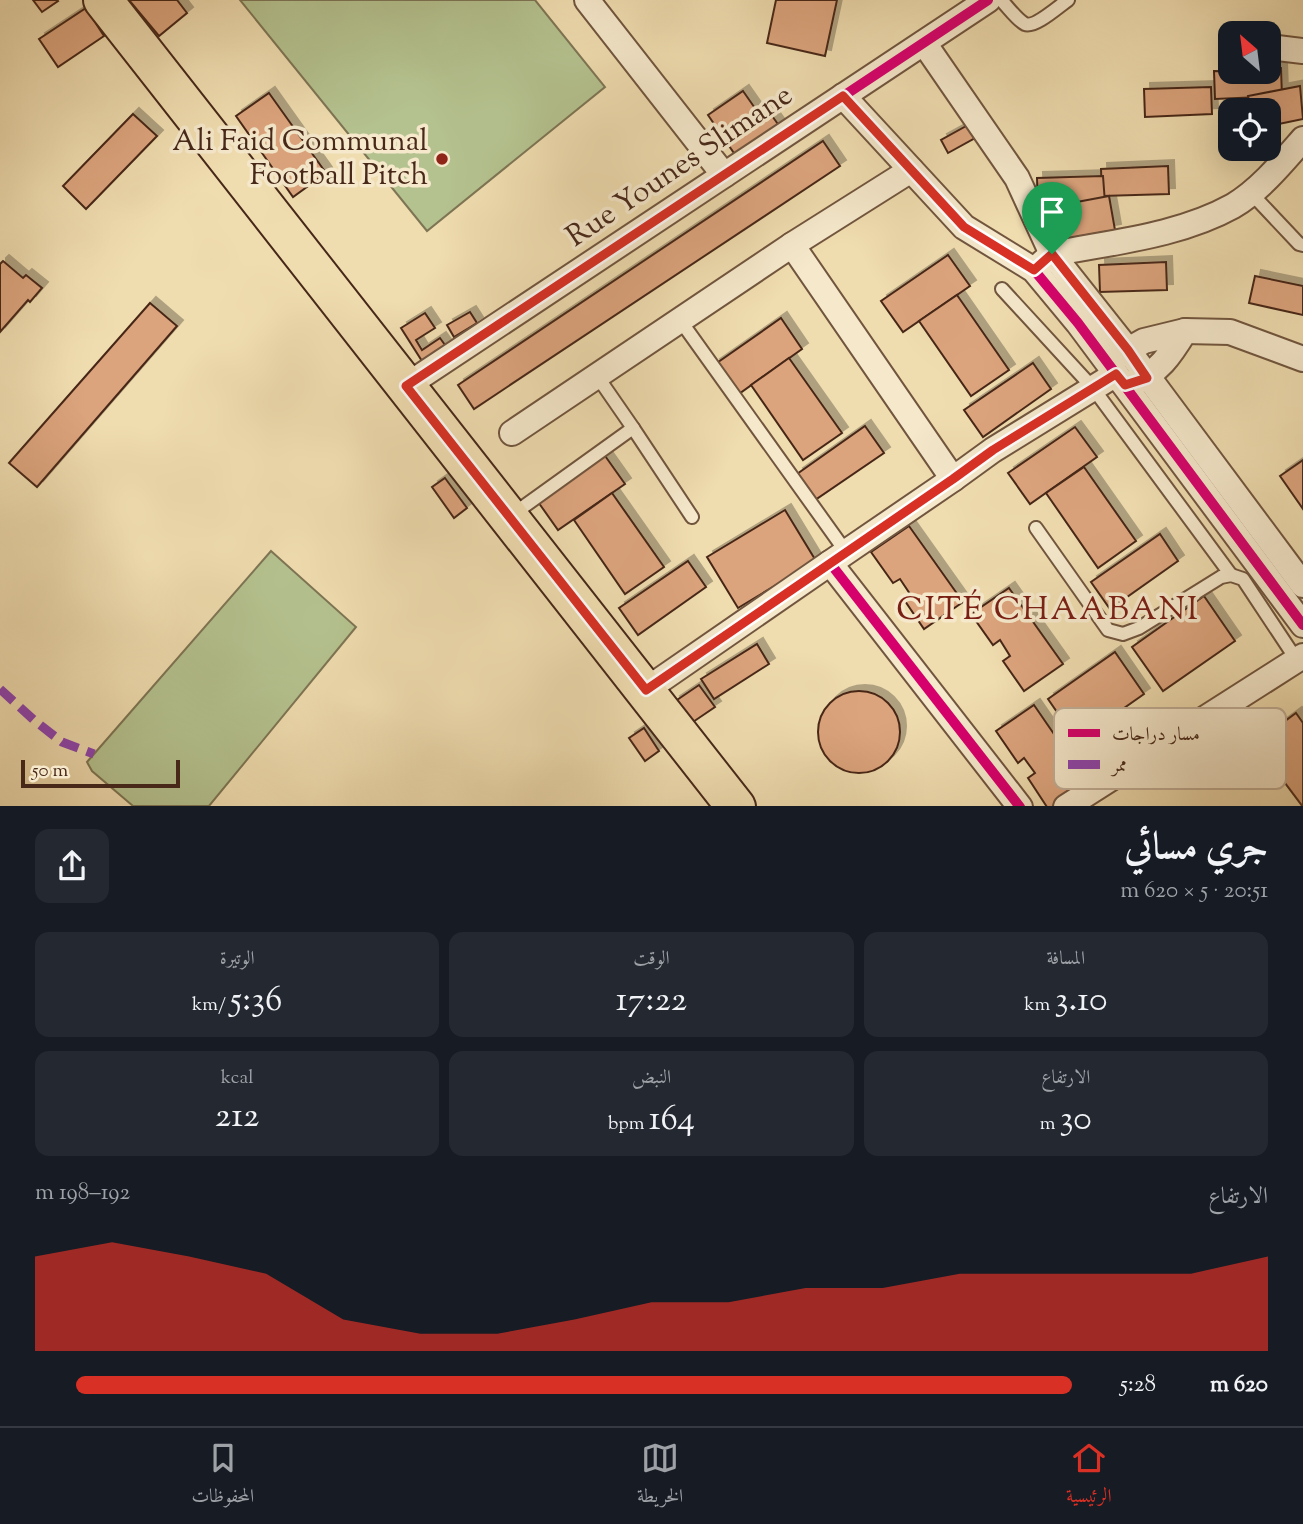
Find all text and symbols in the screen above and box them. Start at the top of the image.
north arrow [1218,21,1281,84]
map controls [1218,21,1281,161]
street label: Rue Younes Slimane [558,75,802,259]
button: locate [1218,98,1281,161]
place label: Ali Faid Communal Football Pitch [172,121,428,198]
marker: Ali Faid Communal Football Pitch [434,151,450,167]
pin [1022,182,1082,254]
icon: arrive [1033,193,1071,231]
district label: CITÉ CHAABANI [896,587,1200,635]
legend [1054,708,1286,789]
text: مسار دراجات [1112,722,1200,749]
text: ممر [1110,753,1127,780]
scale bar [21,758,180,789]
text: 50 m [32,758,68,785]
text: جري مسائي [1125,822,1268,876]
button: share [35,829,109,903]
text: 20:51 · 5 × 620 m [1120,875,1268,908]
text: الوتيرة [220,946,255,973]
text: الوقت [633,946,670,973]
text: المسافة [1046,946,1085,973]
text: 5:36 [230,976,282,1027]
text: 17:22 [616,976,687,1027]
text: 3.10 [1054,976,1107,1027]
text: /km [192,992,230,1019]
text: km [1024,992,1054,1019]
text: kcal [221,1065,254,1092]
text: النبض [632,1065,671,1092]
text: الارتفاع [1041,1065,1090,1092]
text: 212 [215,1092,260,1143]
text: 164 [649,1095,695,1146]
text: 30 [1060,1095,1092,1146]
text: bpm [608,1111,649,1138]
text: m [1040,1111,1060,1138]
text: 192–198 m [35,1177,130,1210]
text: الارتفاع [1208,1181,1268,1214]
text: 5:28 [1120,1369,1156,1402]
text: 620 m [1210,1369,1268,1402]
tab: المحفوظات [191,1439,254,1514]
tab: الخريطة [637,1439,683,1514]
tab: الرئيسية [1066,1439,1112,1514]

